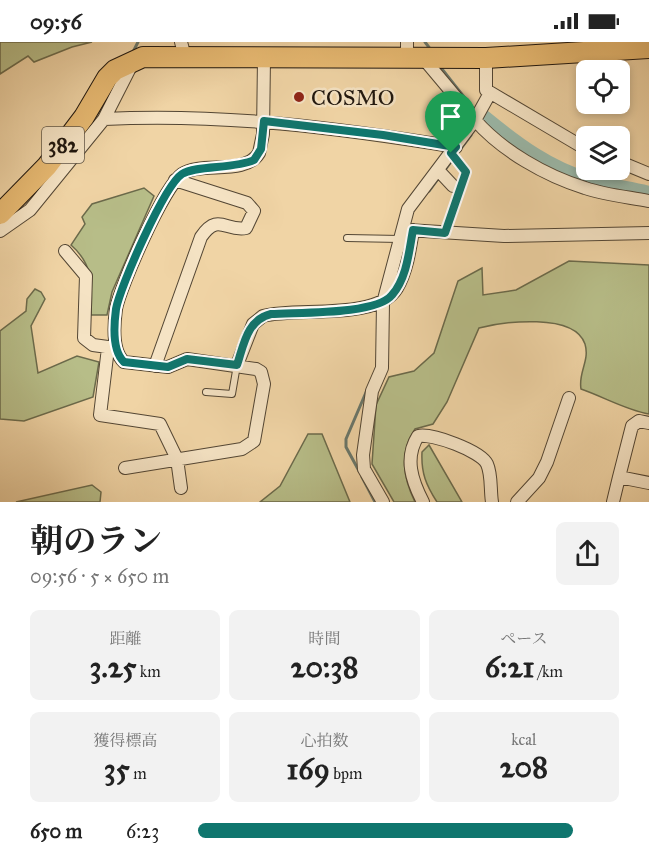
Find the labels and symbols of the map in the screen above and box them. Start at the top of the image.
place label: COSMO [311,84,395,111]
marker: COSMO [292,90,306,104]
pin [425,91,476,153]
road number: 382 [42,127,84,163]

